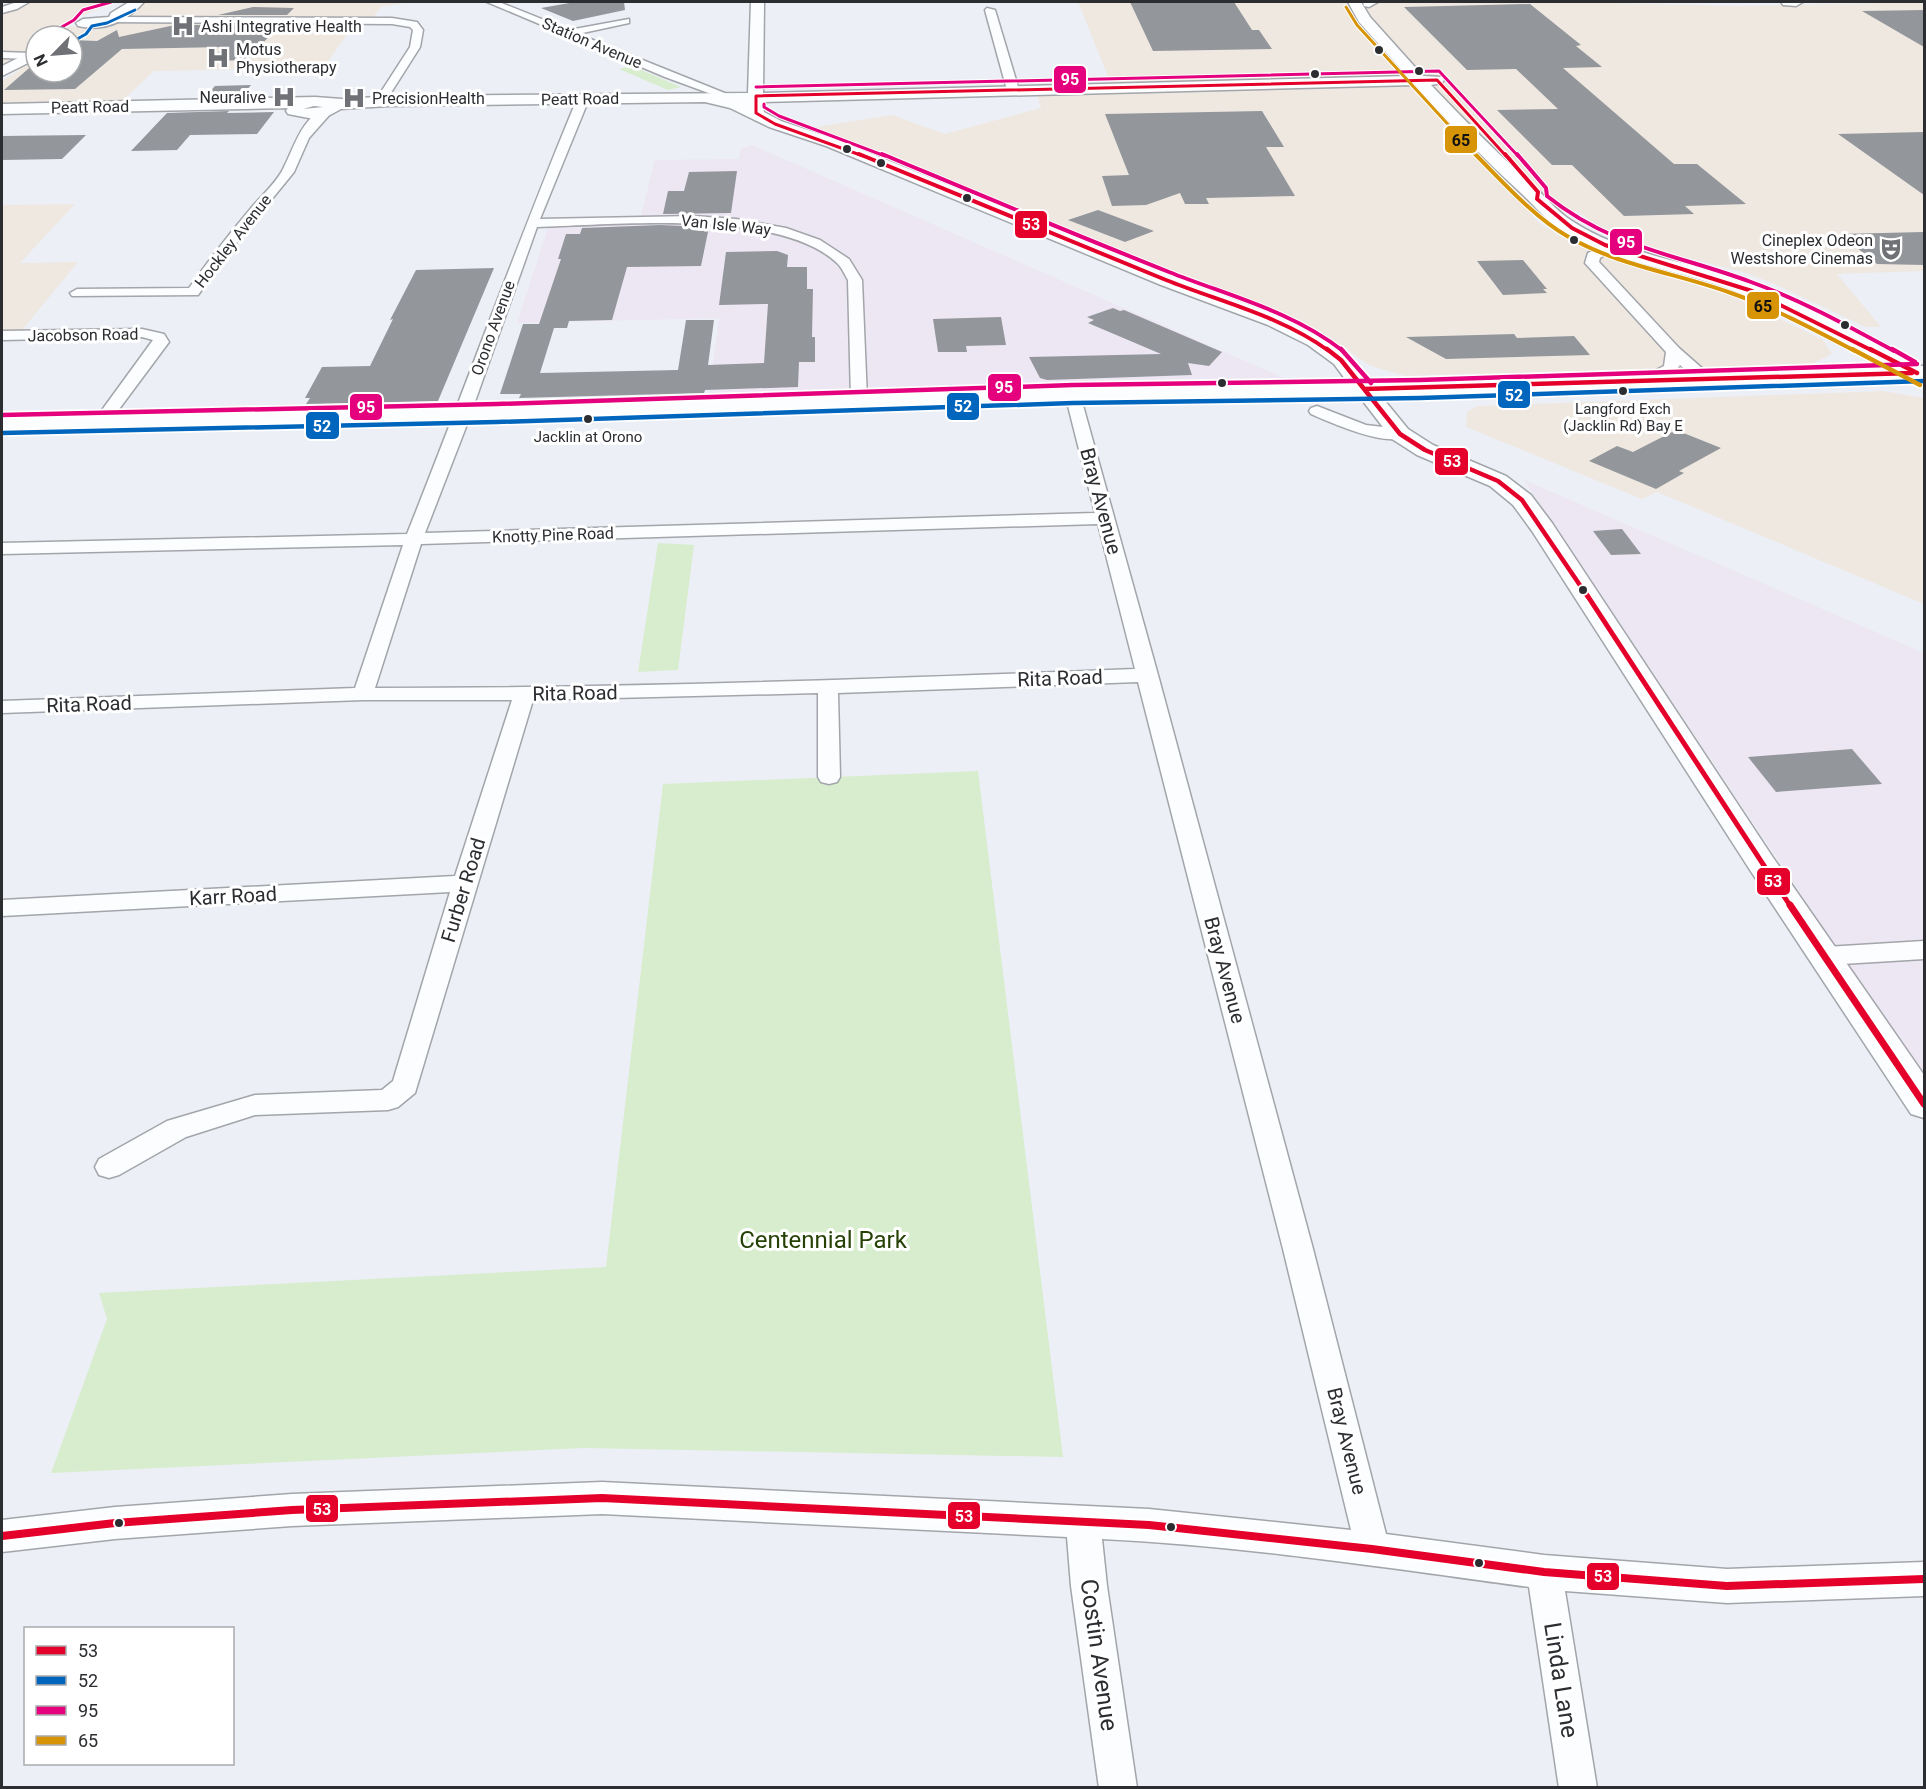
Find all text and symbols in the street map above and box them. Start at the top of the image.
hospital icon: Ashi Integrative Health [170,13,196,39]
street label: Station Avenue [539,13,645,73]
place label: Ashi Integrative Health [201,17,362,36]
north arrow [24,24,84,84]
place label: Motus Physiotherapy [236,40,337,77]
unlabelled marker [1373,44,1385,56]
hospital icon: Motus Physiotherapy [205,45,231,71]
text: N [30,51,52,69]
line badge: 95 [1053,65,1087,94]
unlabelled marker [1413,65,1425,77]
unlabelled marker [1309,68,1321,80]
text: 95 [1061,70,1079,89]
hospital icon: Neuralive [271,84,297,110]
hospital icon: PrecisionHealth [341,85,367,111]
place label: Neuralive [200,88,266,107]
place label: PrecisionHealth [372,89,485,108]
street label: Peatt Road [541,89,619,109]
street label: Peatt Road [51,97,129,117]
line badge: 65 [1444,125,1478,154]
text: 65 [1452,131,1470,150]
unlabelled marker [841,143,853,155]
unlabelled marker [875,157,887,169]
street label: Hockley Avenue [191,191,275,291]
unlabelled marker [961,192,973,204]
line badge: 53 [1014,210,1048,239]
street label: Van Isle Way [680,211,772,239]
text: 53 [1022,215,1040,234]
line badge: 95 [1609,228,1643,256]
place label: Cineplex Odeon Westshore Cinemas [1731,231,1873,268]
text: 95 [1617,233,1635,252]
unlabelled marker [1568,234,1580,246]
theatre icon: Cineplex Odeon Westshore Cinemas [1878,236,1904,262]
street label: Orono Avenue [467,278,519,378]
line badge: 65 [1746,291,1780,320]
text: 65 [1754,297,1772,316]
unlabelled marker [1839,319,1851,331]
street label: Jacobson Road [27,325,139,345]
line badge: 95 [987,373,1022,402]
unlabelled marker [1216,377,1228,389]
text: 95 [995,378,1013,397]
line badge: 52 [1497,380,1531,409]
marker: Langford Exch (Jacklin Rd) Bay E [1617,385,1629,397]
text: 52 [1505,386,1523,405]
line badge: 52 [946,392,980,421]
line badge: 95 [349,393,383,421]
text: 52 [954,397,972,416]
text: 95 [357,398,375,417]
place label: Langford Exch (Jacklin Rd) Bay E [1563,400,1683,435]
line badge: 52 [305,411,340,440]
marker: Jacklin at Orono [582,413,594,425]
text: 52 [313,417,331,436]
place label: Jacklin at Orono [534,428,642,446]
street label: Bray Avenue [1075,445,1127,557]
line badge: 53 [1434,447,1469,476]
text: 53 [1443,452,1461,471]
street label: Knotty Pine Road [492,523,614,547]
unlabelled marker [1577,584,1589,596]
street label: Rita Road [1017,665,1103,691]
street label: Rita Road [532,680,618,706]
street label: Rita Road [46,691,132,717]
street label: Furber Road [436,835,490,945]
line badge: 53 [1756,867,1791,896]
text: 53 [1764,872,1782,891]
street label: Karr Road [189,882,277,910]
street label: Bray Avenue [1199,914,1251,1026]
park label: Centennial Park [739,1226,908,1254]
street label: Bray Avenue [1322,1385,1372,1497]
line badge: 53 [305,1494,339,1523]
text: 53 [313,1500,331,1519]
line badge: 53 [947,1501,981,1530]
text: 53 [955,1507,973,1526]
unlabelled marker [113,1517,125,1529]
unlabelled marker [1165,1521,1177,1533]
unlabelled marker [1473,1557,1485,1569]
line badge: 53 [1586,1562,1620,1591]
text: 53 [1594,1567,1612,1586]
street label: Costin Avenue [1074,1577,1124,1733]
street label: Linda Lane [1538,1620,1584,1740]
legend [24,1627,234,1765]
text: 53 [78,1640,98,1661]
text: 52 [78,1670,98,1691]
text: 95 [78,1700,98,1721]
text: 65 [78,1730,98,1751]

